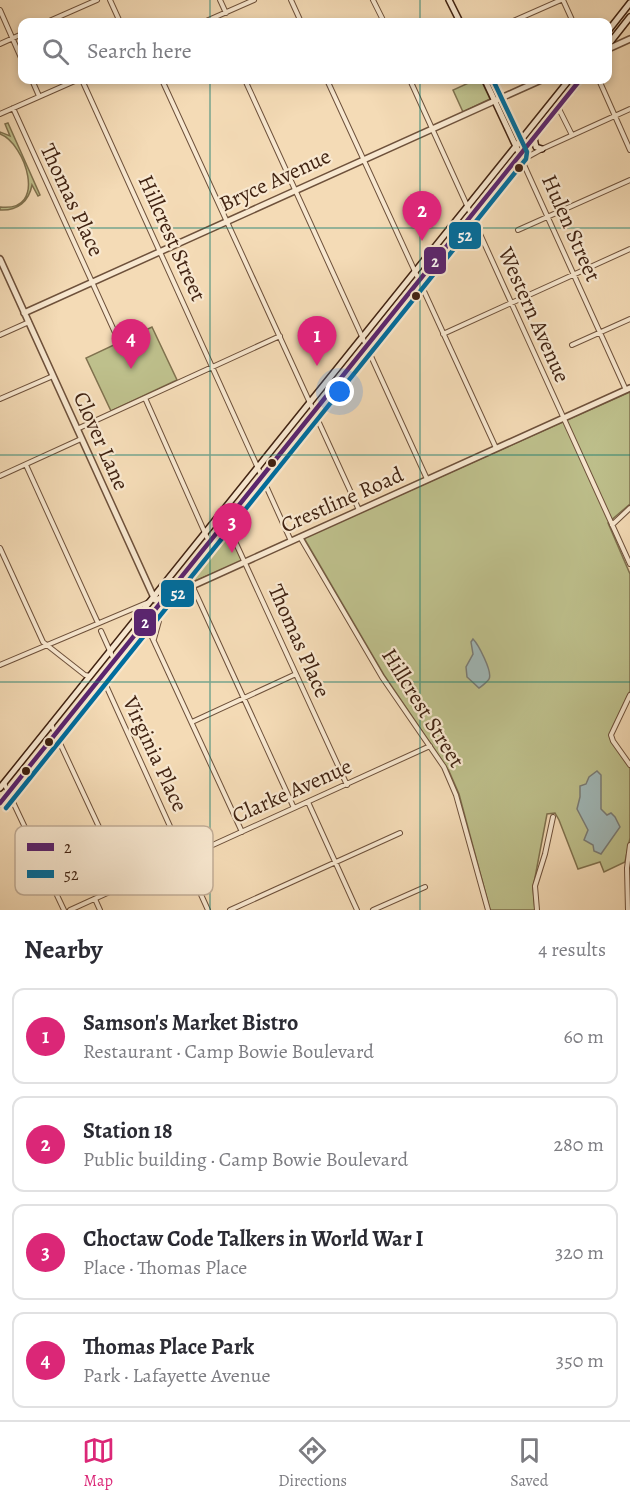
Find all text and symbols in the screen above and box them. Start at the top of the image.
search box [18,18,612,84]
icon: search [39,35,72,68]
text: Search here [87,36,192,66]
street label: Thomas Place [33,139,111,261]
street label: Bryce Avenue [214,141,336,219]
unlabelled marker [513,162,525,174]
street label: Hillcrest Street [131,170,213,306]
street label: Hulen Street [534,170,608,286]
pin: 2 [402,192,442,241]
line badge: 52 [448,221,482,250]
text: 52 [458,225,473,247]
street label: Western Avenue [490,242,577,387]
line badge: 2 [423,246,447,275]
text: 2 [431,251,439,273]
unlabelled marker [410,290,422,302]
pin: 1 [298,316,336,366]
pin: 4 [112,320,150,369]
your location [325,377,354,406]
street label: Clover Lane [66,387,136,495]
unlabelled marker [266,457,278,469]
street label: Crestline Road [276,460,408,540]
pin: 3 [212,504,252,553]
line badge: 52 [160,579,195,608]
street label: Thomas Place [261,580,337,702]
text: 52 [171,583,186,605]
line badge: 2 [133,608,157,637]
text: 2 [141,612,149,634]
street label: Hillcrest Street [374,643,472,773]
street label: Virginia Place [115,691,195,816]
unlabelled marker [43,736,55,748]
street label: Clarke Avenue [227,751,357,831]
unlabelled marker [20,765,32,777]
legend [15,826,213,895]
text: 2 [64,837,72,859]
text: 52 [64,864,79,886]
text: Nearby [24,932,103,967]
text: 4 results [538,936,606,963]
text: Samson's Market Bistro [83,1008,298,1038]
text: 1 [42,1023,49,1050]
text: 60 m [564,1023,604,1050]
text: Restaurant · Camp Bowie Boulevard [83,1038,374,1065]
text: Station 18 [83,1116,173,1146]
text: 2 [41,1131,50,1158]
text: 280 m [554,1131,604,1158]
text: Public building · Camp Bowie Boulevard [83,1146,408,1173]
text: Choctaw Code Talkers in World War I [83,1224,424,1254]
text: 3 [41,1239,50,1266]
text: 320 m [555,1239,604,1266]
text: Place · Thomas Place [83,1254,247,1281]
text: Thomas Place Park [83,1332,254,1362]
text: 4 [41,1347,50,1374]
text: 350 m [556,1347,604,1374]
text: Park · Lafayette Avenue [83,1362,270,1389]
tab: Map [82,1434,115,1492]
tab: Directions [278,1434,347,1492]
tab: Saved [510,1434,548,1492]

